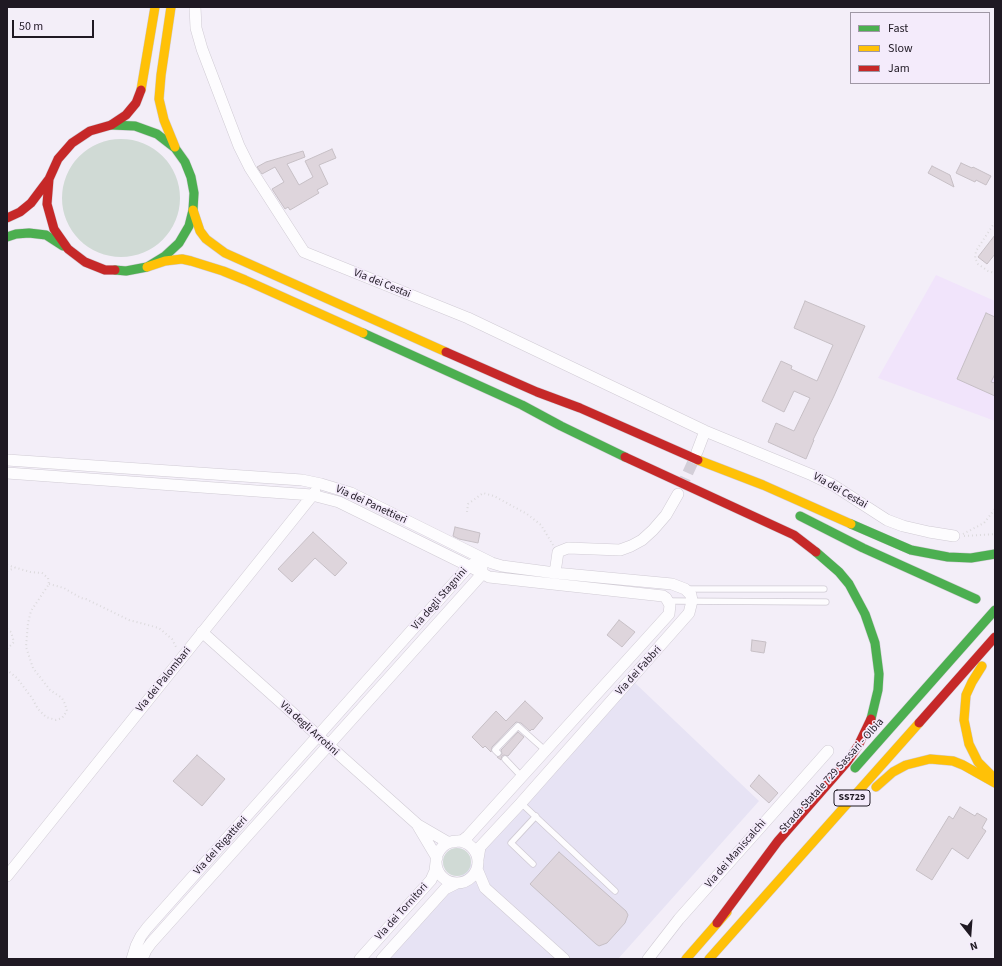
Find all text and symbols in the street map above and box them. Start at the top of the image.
scale bar [14,12,96,38]
legend [850,12,990,84]
text: 50 m [19,18,43,35]
text: Fast [888,20,908,37]
text: Slow [888,40,913,57]
text: Jam [888,60,910,77]
street label: Via dei Cestai [352,267,412,301]
street label: Via dei Cestai [811,470,869,512]
street label: Via dei Panettieri [333,483,409,527]
street label: Via degli Stagnini [409,565,471,633]
street label: Via dei Fabbri [613,644,665,698]
street label: Via dei Palombari [134,645,194,715]
street label: Via degli Arrotini [277,699,341,759]
street label: Strada Statale 729 Sassari - Olbia [777,716,887,836]
road number: SS729 [834,790,870,806]
street label: Via dei Rigattieri [191,814,251,878]
street label: Via dei Maniscalchi [703,817,769,891]
street label: Via dei Tornitori [373,881,431,943]
north arrow [950,914,990,954]
text: N [968,938,979,954]

